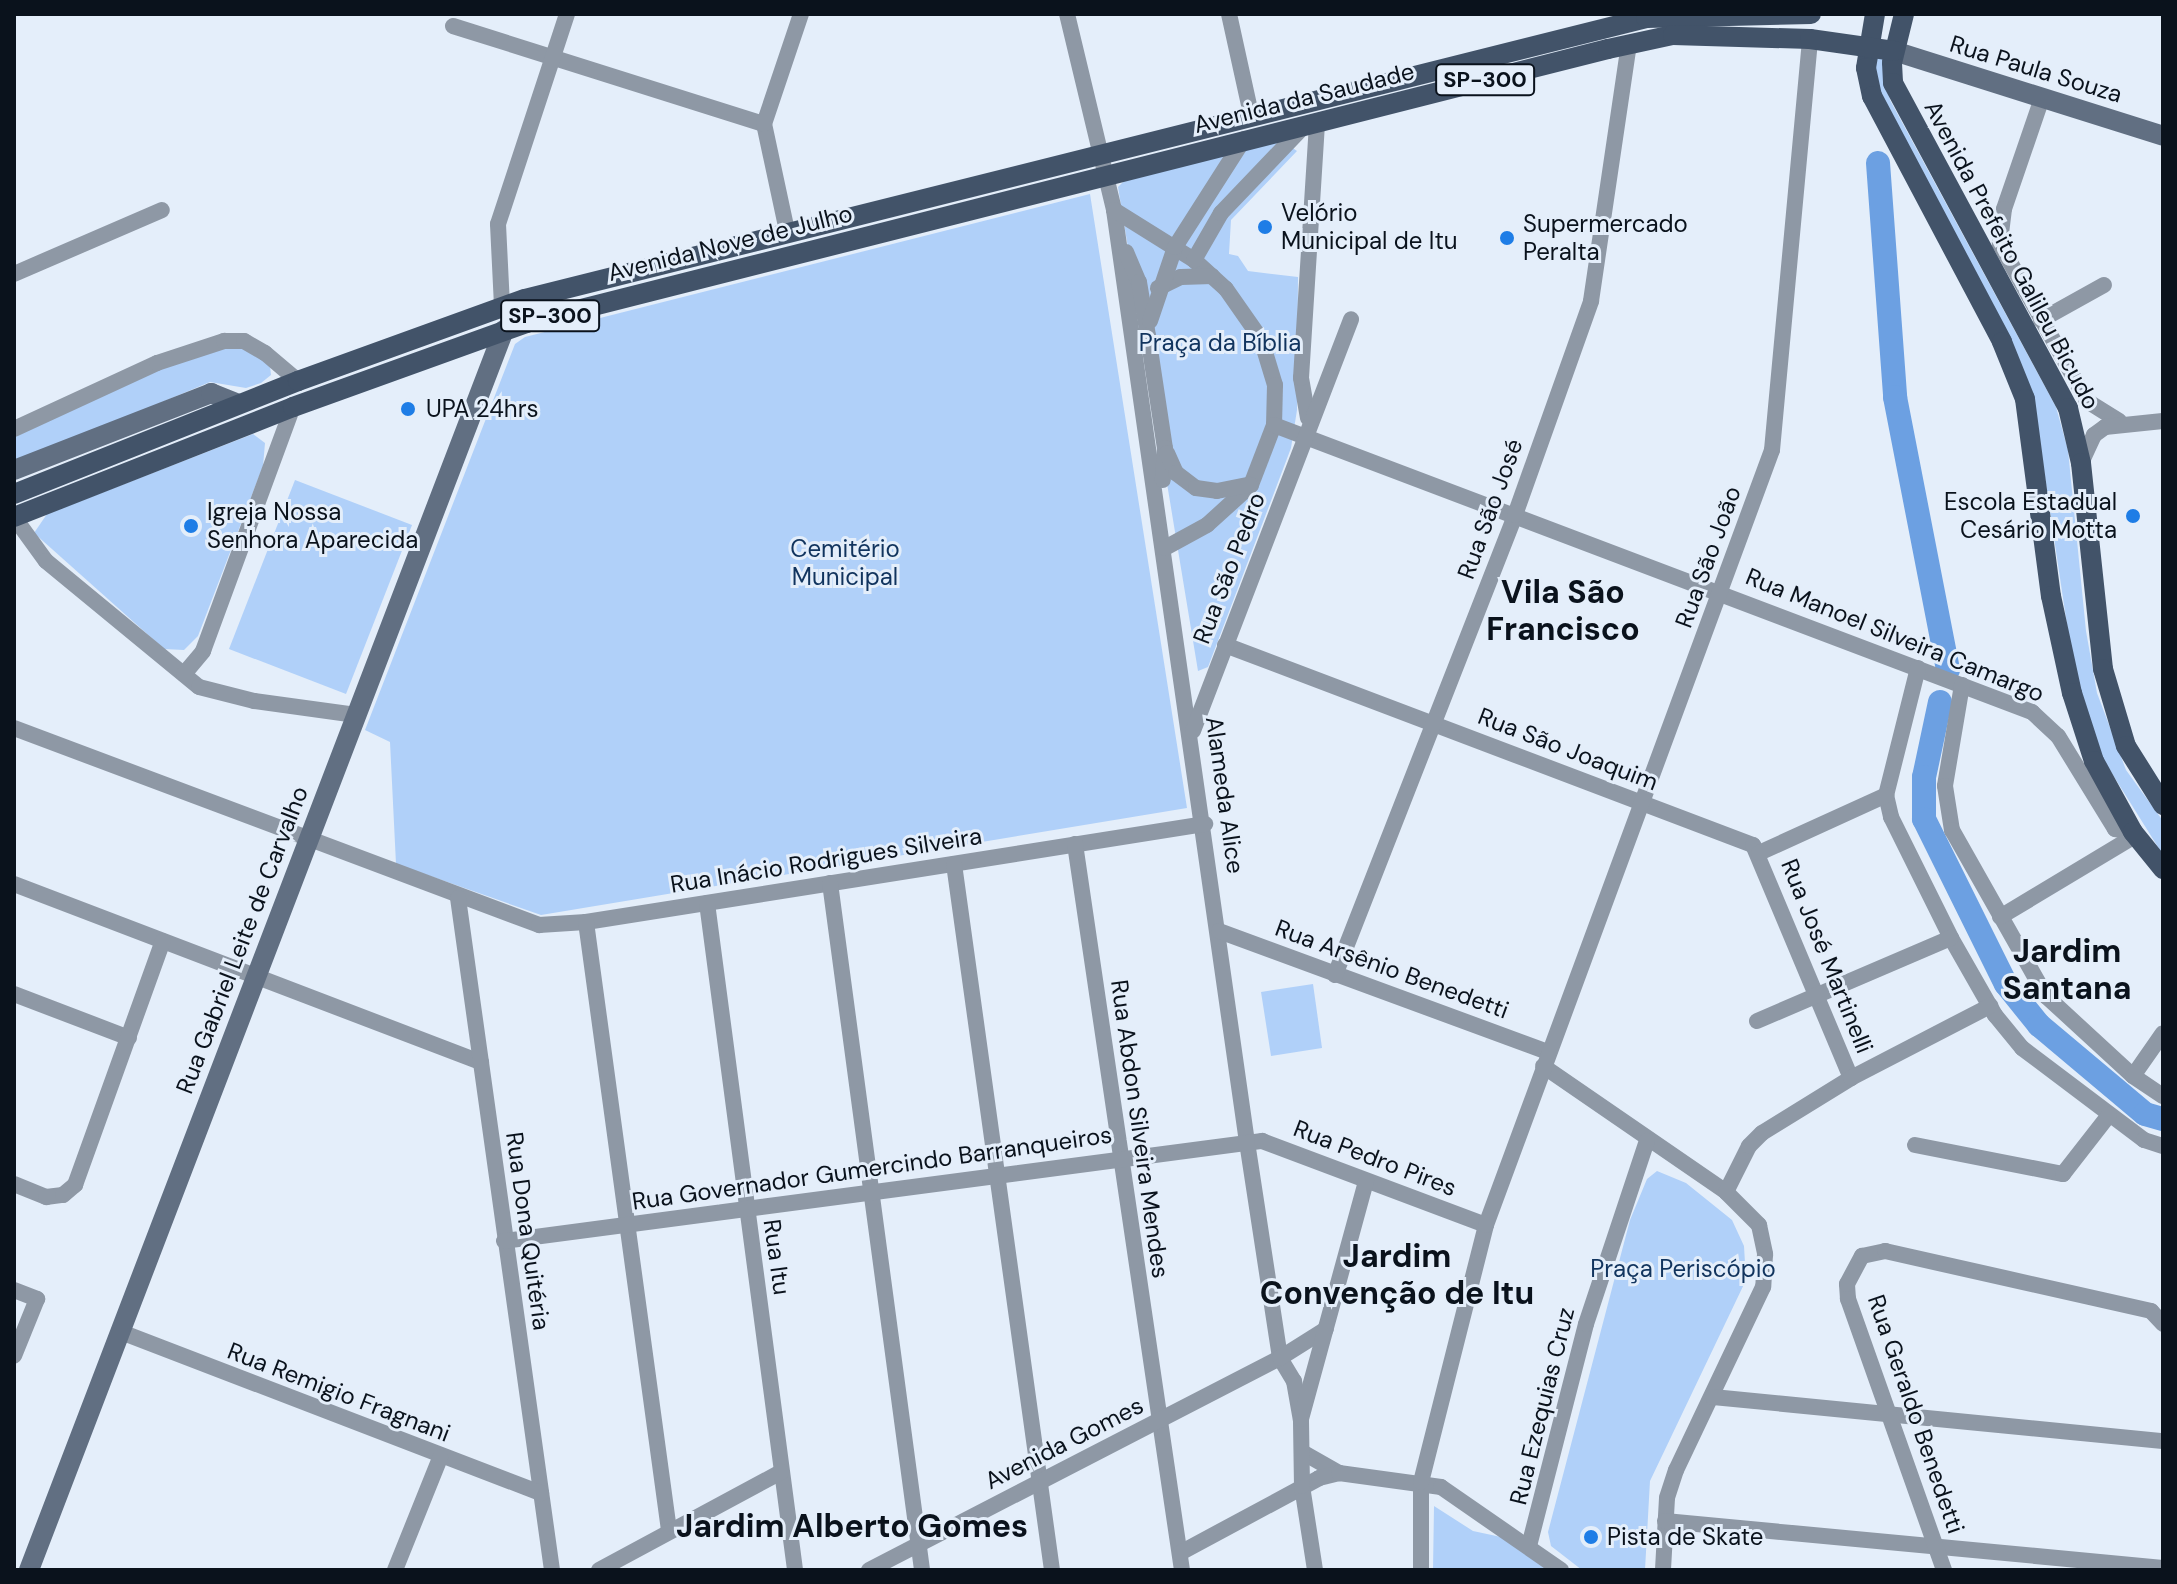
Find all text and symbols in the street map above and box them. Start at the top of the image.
street label: Rua Paula Souza [1947,29,2125,109]
street label: Avenida da Saudade [1191,57,1417,139]
road number: SP-300 [1435,62,1535,98]
street label: Avenida Prefeito Galileu Bicudo [1918,96,2106,414]
street label: Avenida Nove de Julho [605,199,855,287]
place label: Velório Municipal de Itu [1281,199,1458,255]
place label: Supermercado Peralta [1523,210,1688,266]
marker: Velório Municipal de Itu [1256,218,1274,236]
marker: Supermercado Peralta [1498,229,1516,247]
road number: SP-300 [500,298,600,334]
park label: Praça da Bíblia [1139,329,1301,357]
place label: UPA 24hrs [426,395,539,423]
marker: UPA 24hrs [397,398,419,420]
street label: Rua São José [1451,435,1529,583]
street label: Rua São João [1669,482,1747,632]
street label: Rua São Pedro [1187,488,1271,648]
place label: Escola Estadual Cesário Motta [1944,488,2117,544]
place label: Igreja Nossa Senhora Aparecida [207,498,418,554]
marker: Escola Estadual Cesário Motta [2124,507,2142,525]
marker: Igreja Nossa Senhora Aparecida [182,517,200,535]
park label: Cemitério Municipal [790,535,900,591]
street label: Rua Manoel Silveira Camargo [1742,562,2048,708]
district label: Vila São Francisco [1486,574,1640,649]
street label: Rua São Joaquim [1474,701,1662,797]
street label: Alameda Alice [1200,715,1250,875]
street label: Rua Gabriel Leite de Carvalho [170,782,314,1098]
street label: Rua Inácio Rodrigues Silveira [668,821,984,899]
street label: Rua José Martinelli [1775,855,1879,1057]
street label: Rua Arsênio Benedetti [1271,913,1513,1025]
district label: Jardim Santana [2003,933,2131,1008]
street label: Rua Abdon Silveira Mendes [1105,978,1175,1280]
street label: Rua Pedro Pires [1289,1114,1461,1202]
street label: Rua Governador Gumercindo Barranqueiros [630,1120,1114,1216]
street label: Rua Dona Quitéria [500,1130,556,1332]
street label: Rua Itu [757,1217,797,1297]
district label: Jardim Convenção de Itu [1260,1238,1534,1313]
park label: Praça Periscópio [1590,1255,1776,1283]
street label: Rua Geraldo Benedetti [1862,1291,1970,1537]
street label: Rua Ezequias Cruz [1504,1304,1580,1508]
street label: Rua Remigio Fragnani [224,1336,454,1448]
street label: Avenida Gomes [980,1391,1148,1495]
district label: Jardim Alberto Gomes [676,1507,1028,1545]
place label: Pista de Skate [1607,1523,1763,1551]
marker: Pista de Skate [1582,1528,1600,1546]

